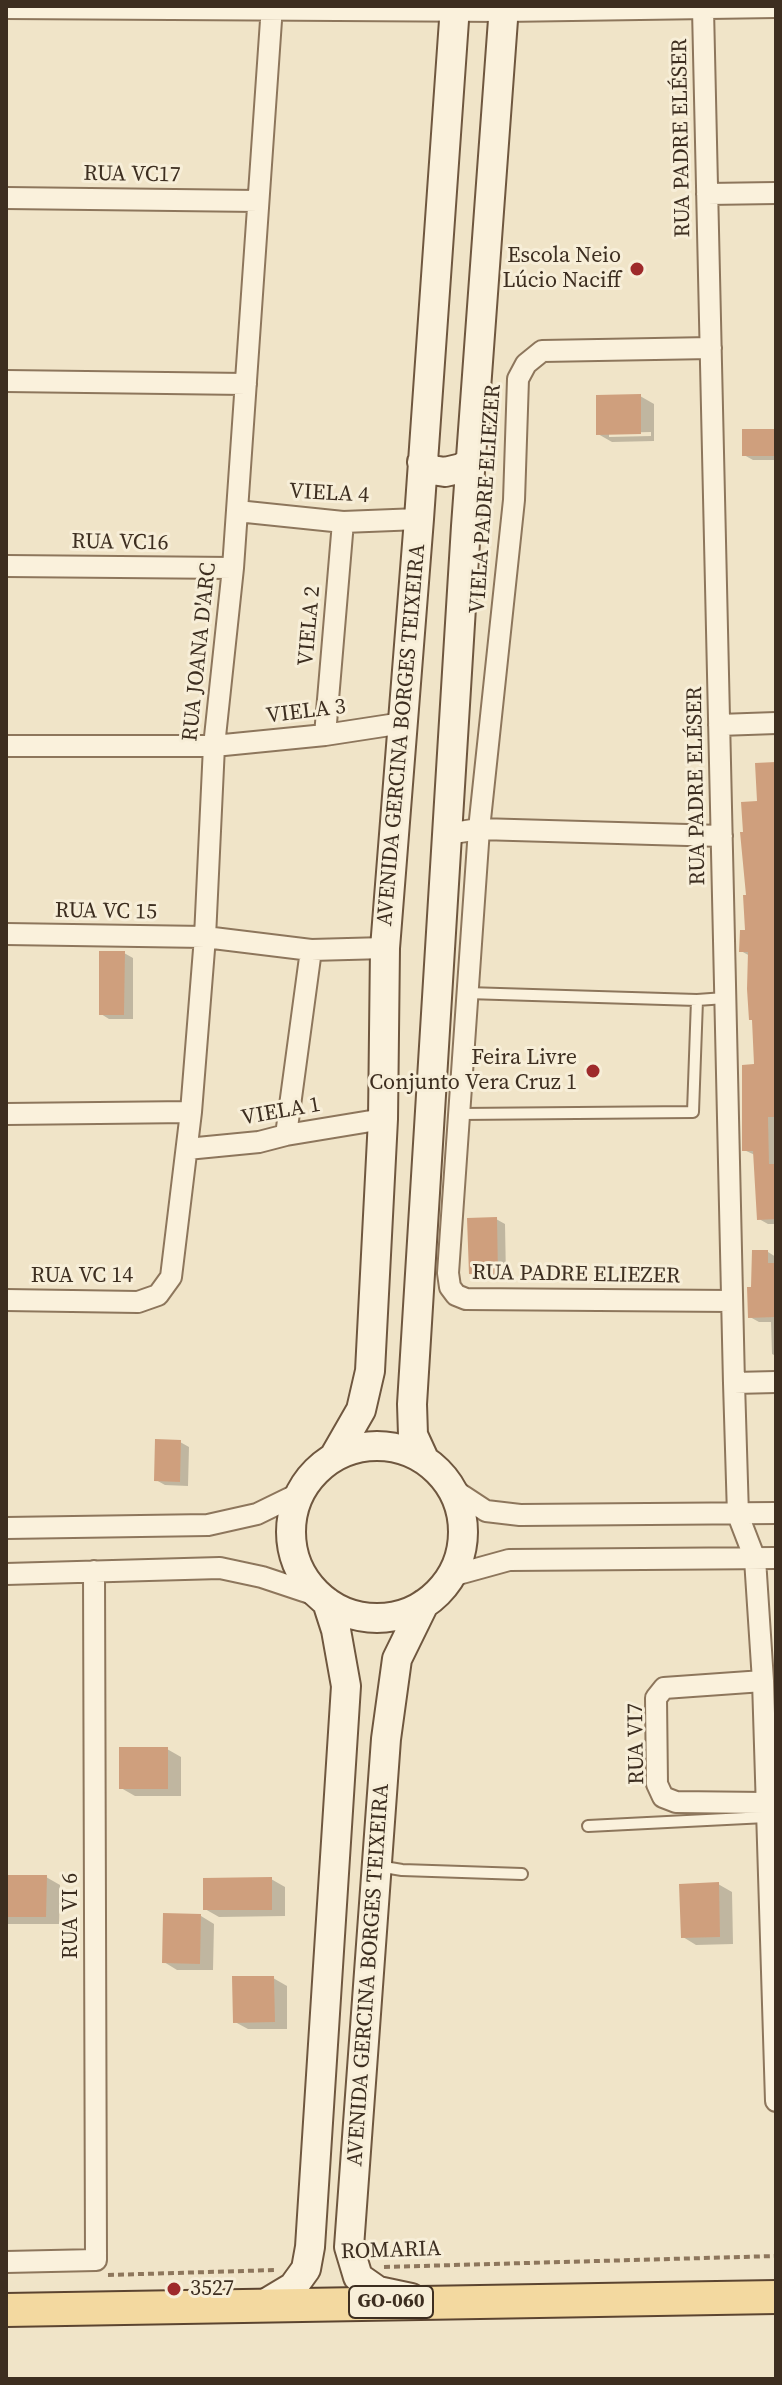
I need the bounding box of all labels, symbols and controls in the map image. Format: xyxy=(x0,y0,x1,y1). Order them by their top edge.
street label: RUA PADRE ELÉSER xyxy=(667,38,697,238)
street label: RUA VC17 xyxy=(83,161,181,189)
place label: Escola Neio Lúcio Naciff xyxy=(502,243,621,294)
marker: Escola Neio Lúcio Naciff xyxy=(628,260,646,278)
street label: VIELA PADRE ELIEZER xyxy=(465,383,507,615)
street label: VIELA 4 xyxy=(288,479,370,509)
street label: RUA VC16 xyxy=(71,529,169,557)
street label: AVENIDA GERCINA BORGES TEIXEIRA xyxy=(372,543,432,927)
street label: RUA JOANA D'ARC xyxy=(177,561,223,743)
street label: VIELA 2 xyxy=(293,585,327,667)
street label: RUA PADRE ELÉSER xyxy=(682,686,712,886)
street label: VIELA 3 xyxy=(265,694,347,730)
street label: RUA VC 15 xyxy=(55,898,157,926)
place label: Feira Livre Conjunto Vera Cruz 1 xyxy=(369,1045,577,1096)
marker: Feira Livre Conjunto Vera Cruz 1 xyxy=(584,1062,602,1080)
street label: VIELA 1 xyxy=(239,1092,323,1132)
street label: RUA PADRE ELIEZER xyxy=(472,1260,680,1290)
street label: RUA VC 14 xyxy=(31,1263,133,1289)
street label: RUA VI7 xyxy=(623,1703,651,1785)
street label: AVENIDA GERCINA BORGES TEIXEIRA xyxy=(342,1783,396,2167)
street label: RUA VI 6 xyxy=(58,1873,84,1959)
street label: ROMARIA xyxy=(340,2236,442,2266)
place label: 3527 xyxy=(190,2276,234,2302)
marker: 3527 xyxy=(165,2280,183,2298)
road number: GO-060 xyxy=(349,2286,433,2318)

